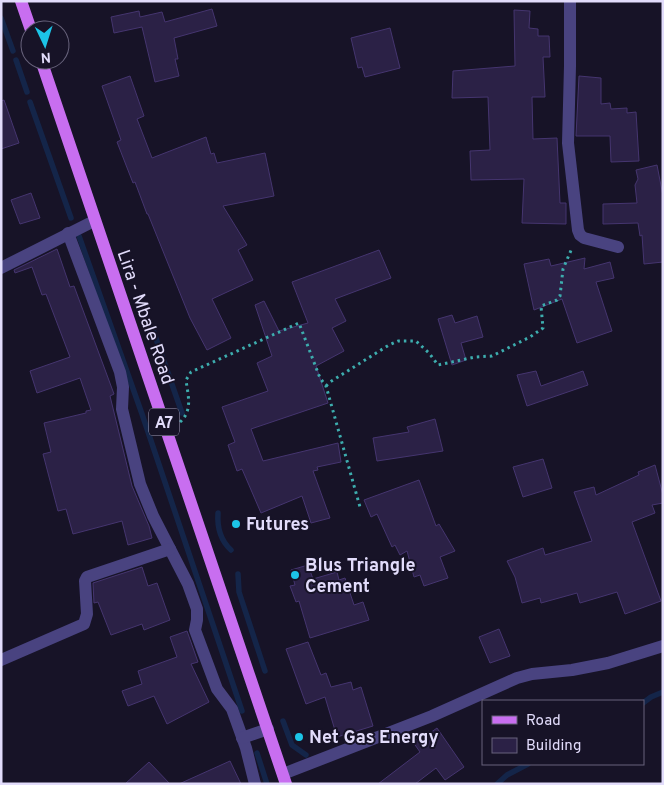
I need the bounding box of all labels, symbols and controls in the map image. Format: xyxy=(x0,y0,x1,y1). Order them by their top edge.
north arrow xyxy=(20,20,70,70)
text: N xyxy=(40,48,51,65)
street label: Lira - Mbale Road xyxy=(111,247,178,388)
road number: A7 xyxy=(149,408,179,436)
place label: Futures xyxy=(246,514,309,537)
marker: Futures xyxy=(230,518,242,530)
place label: Blus Triangle Cement xyxy=(305,555,415,599)
marker: Blus Triangle Cement xyxy=(289,569,301,581)
legend xyxy=(482,700,644,765)
text: Road xyxy=(526,712,561,731)
place label: Net Gas Energy xyxy=(309,727,439,750)
marker: Net Gas Energy xyxy=(293,731,305,743)
text: Building xyxy=(526,737,581,756)

